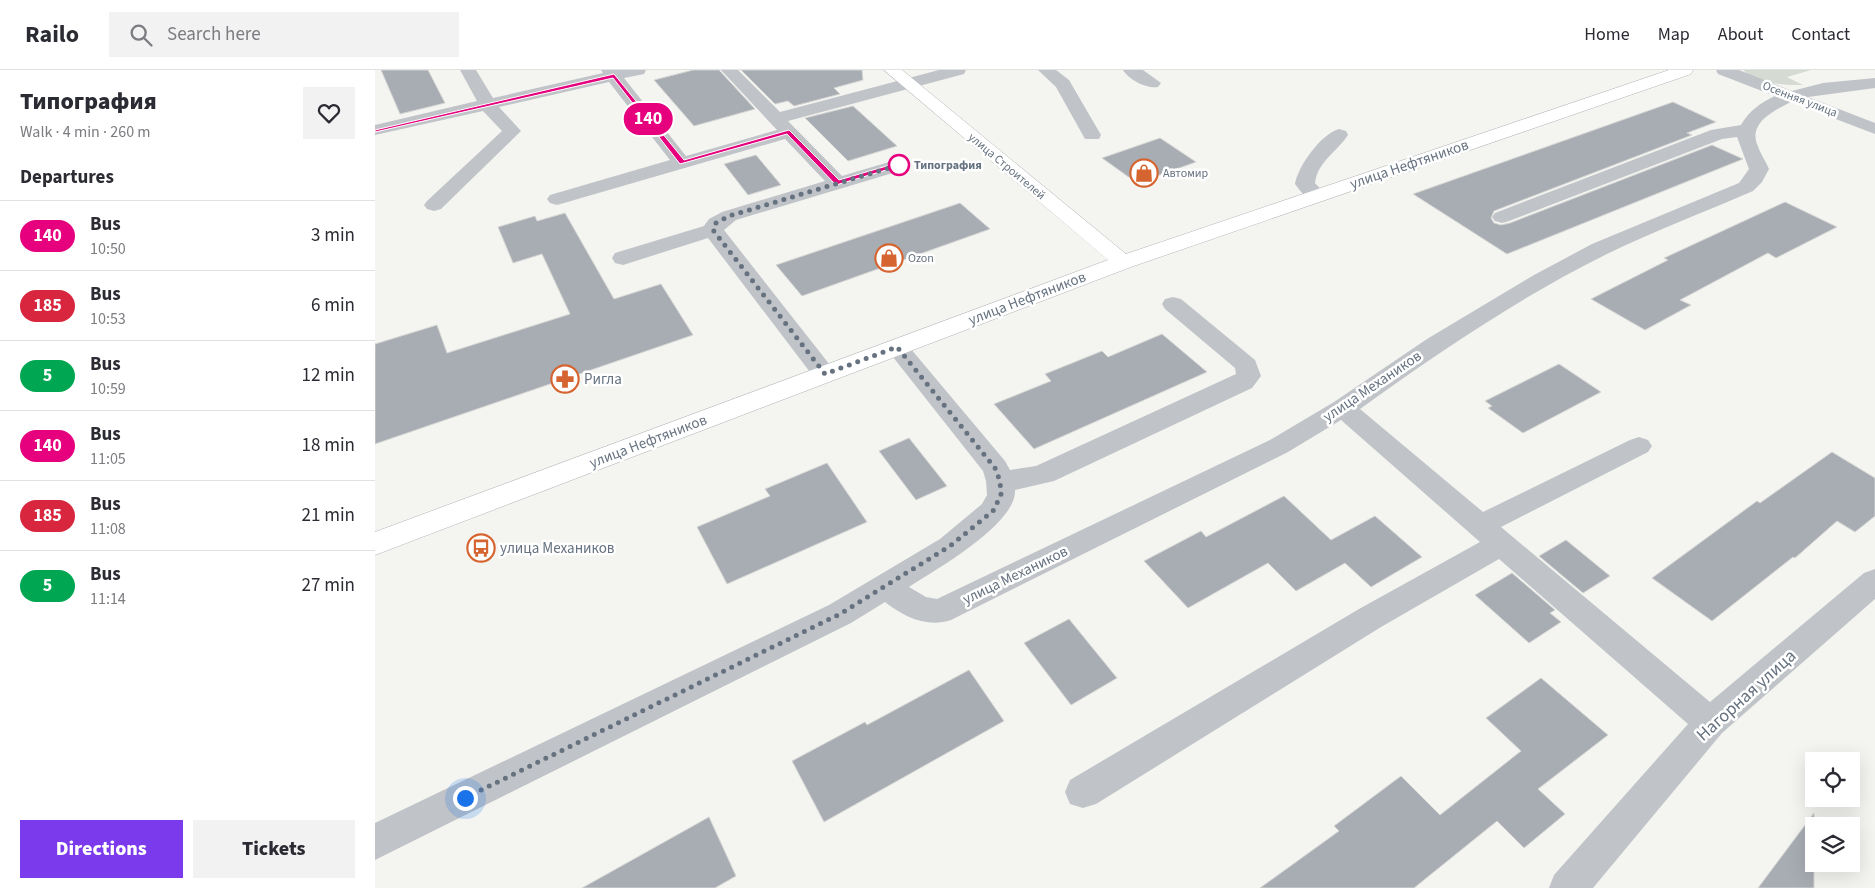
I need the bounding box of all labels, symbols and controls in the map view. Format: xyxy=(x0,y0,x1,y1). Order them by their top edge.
search box xyxy=(109,12,459,57)
text: Railo xyxy=(25,17,79,52)
icon: search xyxy=(127,21,155,49)
text: Search here xyxy=(167,21,261,48)
text: Home xyxy=(1584,22,1630,47)
text: Map xyxy=(1658,22,1690,47)
text: About xyxy=(1718,22,1763,47)
text: Contact xyxy=(1791,22,1850,47)
street label: Осенняя улица xyxy=(1760,77,1840,122)
text: Типография xyxy=(20,84,157,119)
button: heart xyxy=(303,87,355,139)
line badge: 140 xyxy=(619,103,677,135)
text: 140 xyxy=(634,106,662,131)
text: Walk · 4 min · 260 m xyxy=(20,121,151,143)
street label: улица Строителей xyxy=(964,129,1049,204)
street label: улица Нефтяников xyxy=(1347,134,1472,195)
marker: Типография xyxy=(888,154,910,176)
place label: Типография xyxy=(914,157,982,174)
shop icon: Автомир xyxy=(1129,158,1159,188)
text: Departures xyxy=(20,164,114,191)
place label: Автомир xyxy=(1163,165,1209,182)
text: Bus xyxy=(90,211,121,238)
text: 3 min xyxy=(311,222,355,249)
text: 140 xyxy=(33,223,62,248)
text: 10:50 xyxy=(90,238,126,260)
shop icon: Ozon xyxy=(874,243,904,273)
place label: Ozon xyxy=(908,250,934,267)
street label: улица Нефтяников xyxy=(965,266,1089,331)
text: Bus xyxy=(90,281,121,308)
text: 6 min xyxy=(311,292,355,319)
text: 185 xyxy=(33,293,62,318)
text: 10:53 xyxy=(90,308,126,330)
street label: улица Механиков xyxy=(1319,345,1426,427)
text: Bus xyxy=(90,351,121,378)
text: 12 min xyxy=(301,362,355,389)
text: 5 xyxy=(43,363,52,388)
pharmacy icon: Ригла xyxy=(550,364,580,394)
place label: Ригла xyxy=(584,369,622,390)
text: 10:59 xyxy=(90,378,126,400)
street label: улица Нефтяников xyxy=(586,409,710,474)
text: Bus xyxy=(90,421,121,448)
text: 18 min xyxy=(301,432,355,459)
text: 140 xyxy=(33,433,62,458)
text: 11:05 xyxy=(90,448,126,470)
text: Bus xyxy=(90,491,121,518)
text: 21 min xyxy=(301,502,355,529)
text: 185 xyxy=(33,503,62,528)
text: 11:08 xyxy=(90,518,126,540)
bus stop icon: улица Механиков xyxy=(466,533,496,563)
place label: улица Механиков xyxy=(500,538,615,559)
street label: улица Механиков xyxy=(959,541,1072,610)
text: Bus xyxy=(90,561,121,588)
text: 27 min xyxy=(301,572,355,599)
text: 5 xyxy=(43,573,52,598)
text: 11:14 xyxy=(90,588,126,610)
street label: Нагорная улица xyxy=(1691,644,1802,747)
map controls xyxy=(1805,752,1860,872)
button: locate xyxy=(1805,752,1860,807)
your location xyxy=(453,786,478,811)
button: layers xyxy=(1805,817,1860,872)
button: Directions xyxy=(20,820,183,878)
button: Tickets xyxy=(193,820,355,878)

